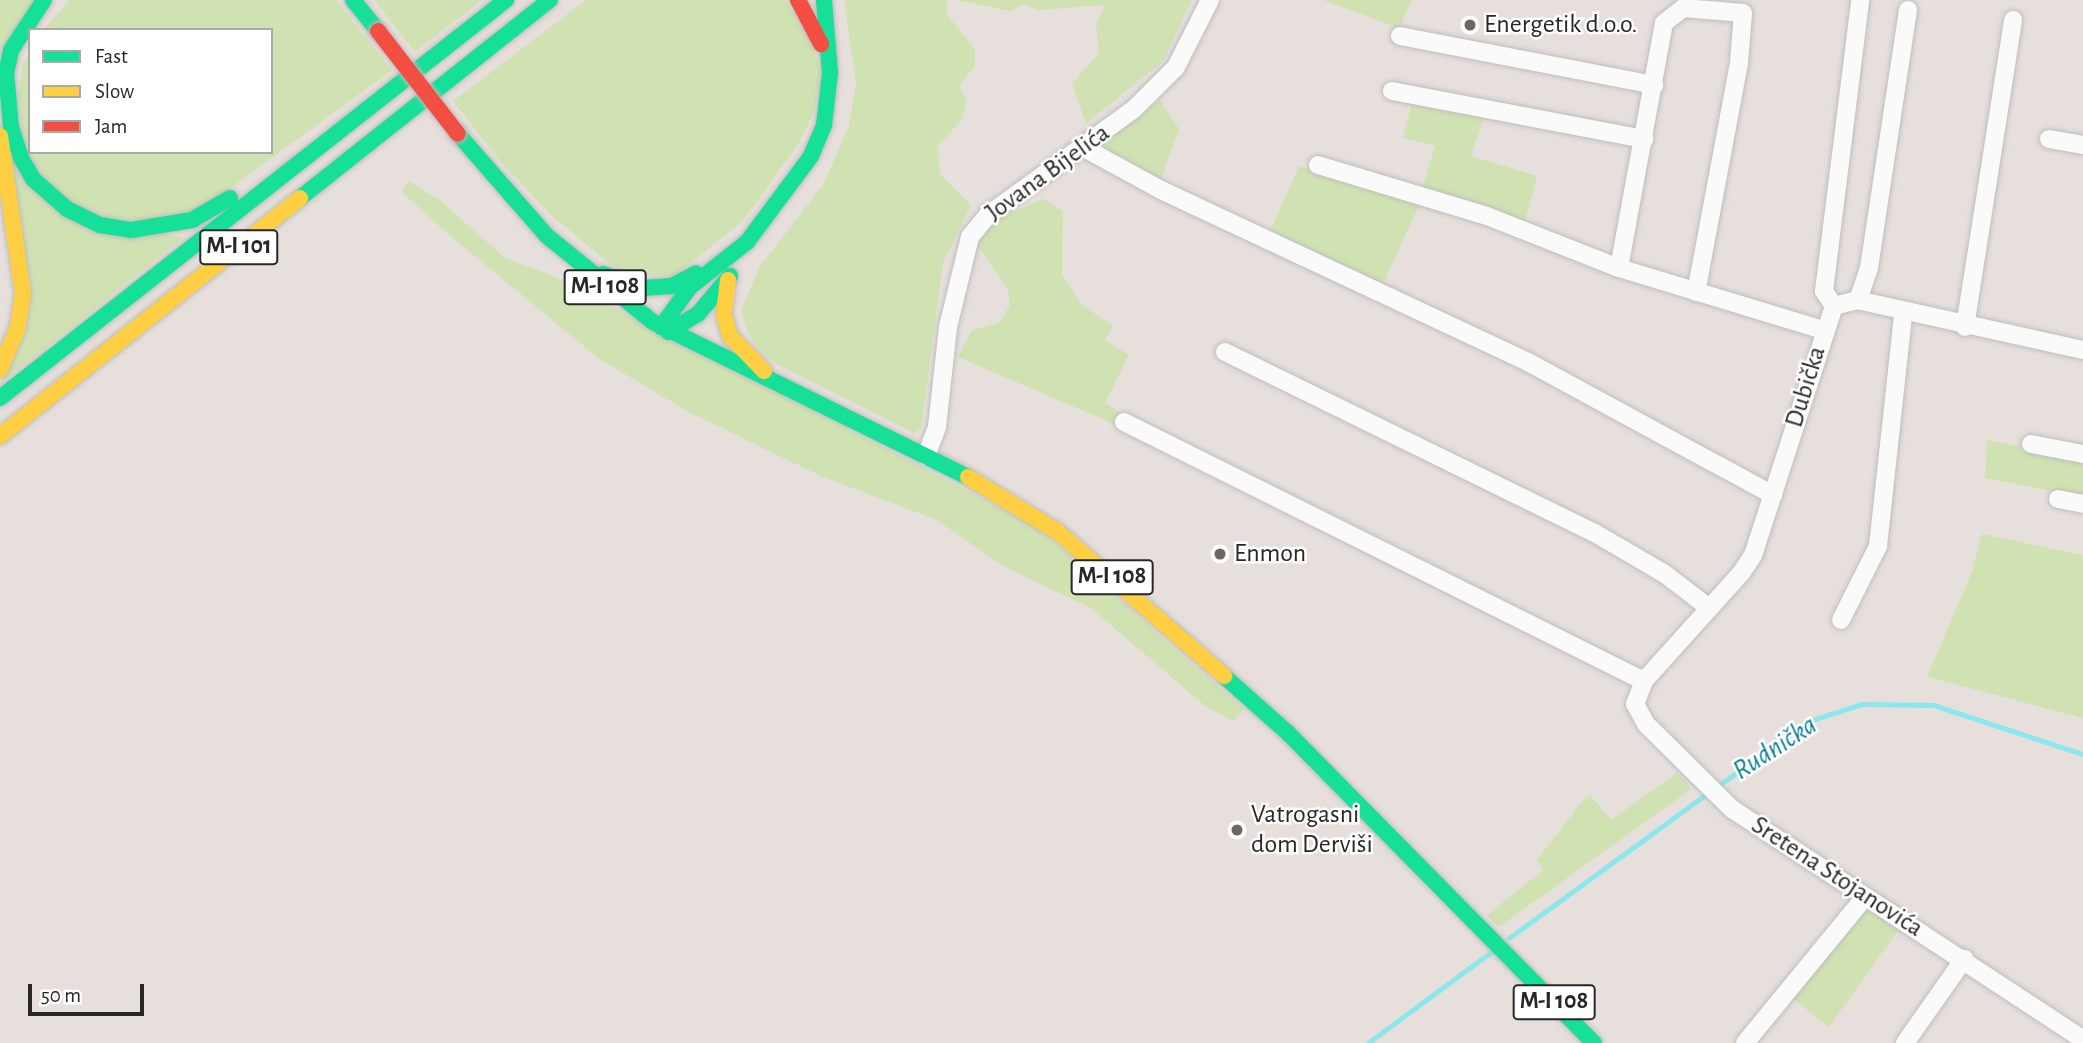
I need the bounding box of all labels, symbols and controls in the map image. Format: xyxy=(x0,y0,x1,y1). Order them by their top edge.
place label: Energetik d.o.o. xyxy=(1484,9,1637,41)
marker: Energetik d.o.o. xyxy=(1462,17,1478,33)
legend xyxy=(28,28,273,154)
text: Fast xyxy=(95,46,128,67)
text: Slow xyxy=(95,81,134,102)
text: Jam xyxy=(95,116,127,137)
street label: Jovana Bijelića xyxy=(980,118,1116,228)
road number: M-I 101 xyxy=(199,226,279,268)
road number: M-I 108 xyxy=(563,266,647,308)
street label: Dubička xyxy=(1779,343,1833,431)
place label: Enmon xyxy=(1234,538,1306,570)
marker: Enmon xyxy=(1212,546,1228,562)
road number: M-I 108 xyxy=(1070,556,1154,598)
water label: Rudnička xyxy=(1727,708,1823,788)
place label: Vatrogasni dom Derviši xyxy=(1251,799,1373,860)
street label: Sretena Stojanovića xyxy=(1745,810,1929,944)
marker: Vatrogasni dom Derviši xyxy=(1229,822,1245,838)
scale bar xyxy=(32,970,147,1014)
road number: M-I 108 xyxy=(1512,982,1596,1022)
text: 50 m xyxy=(41,985,81,1006)

